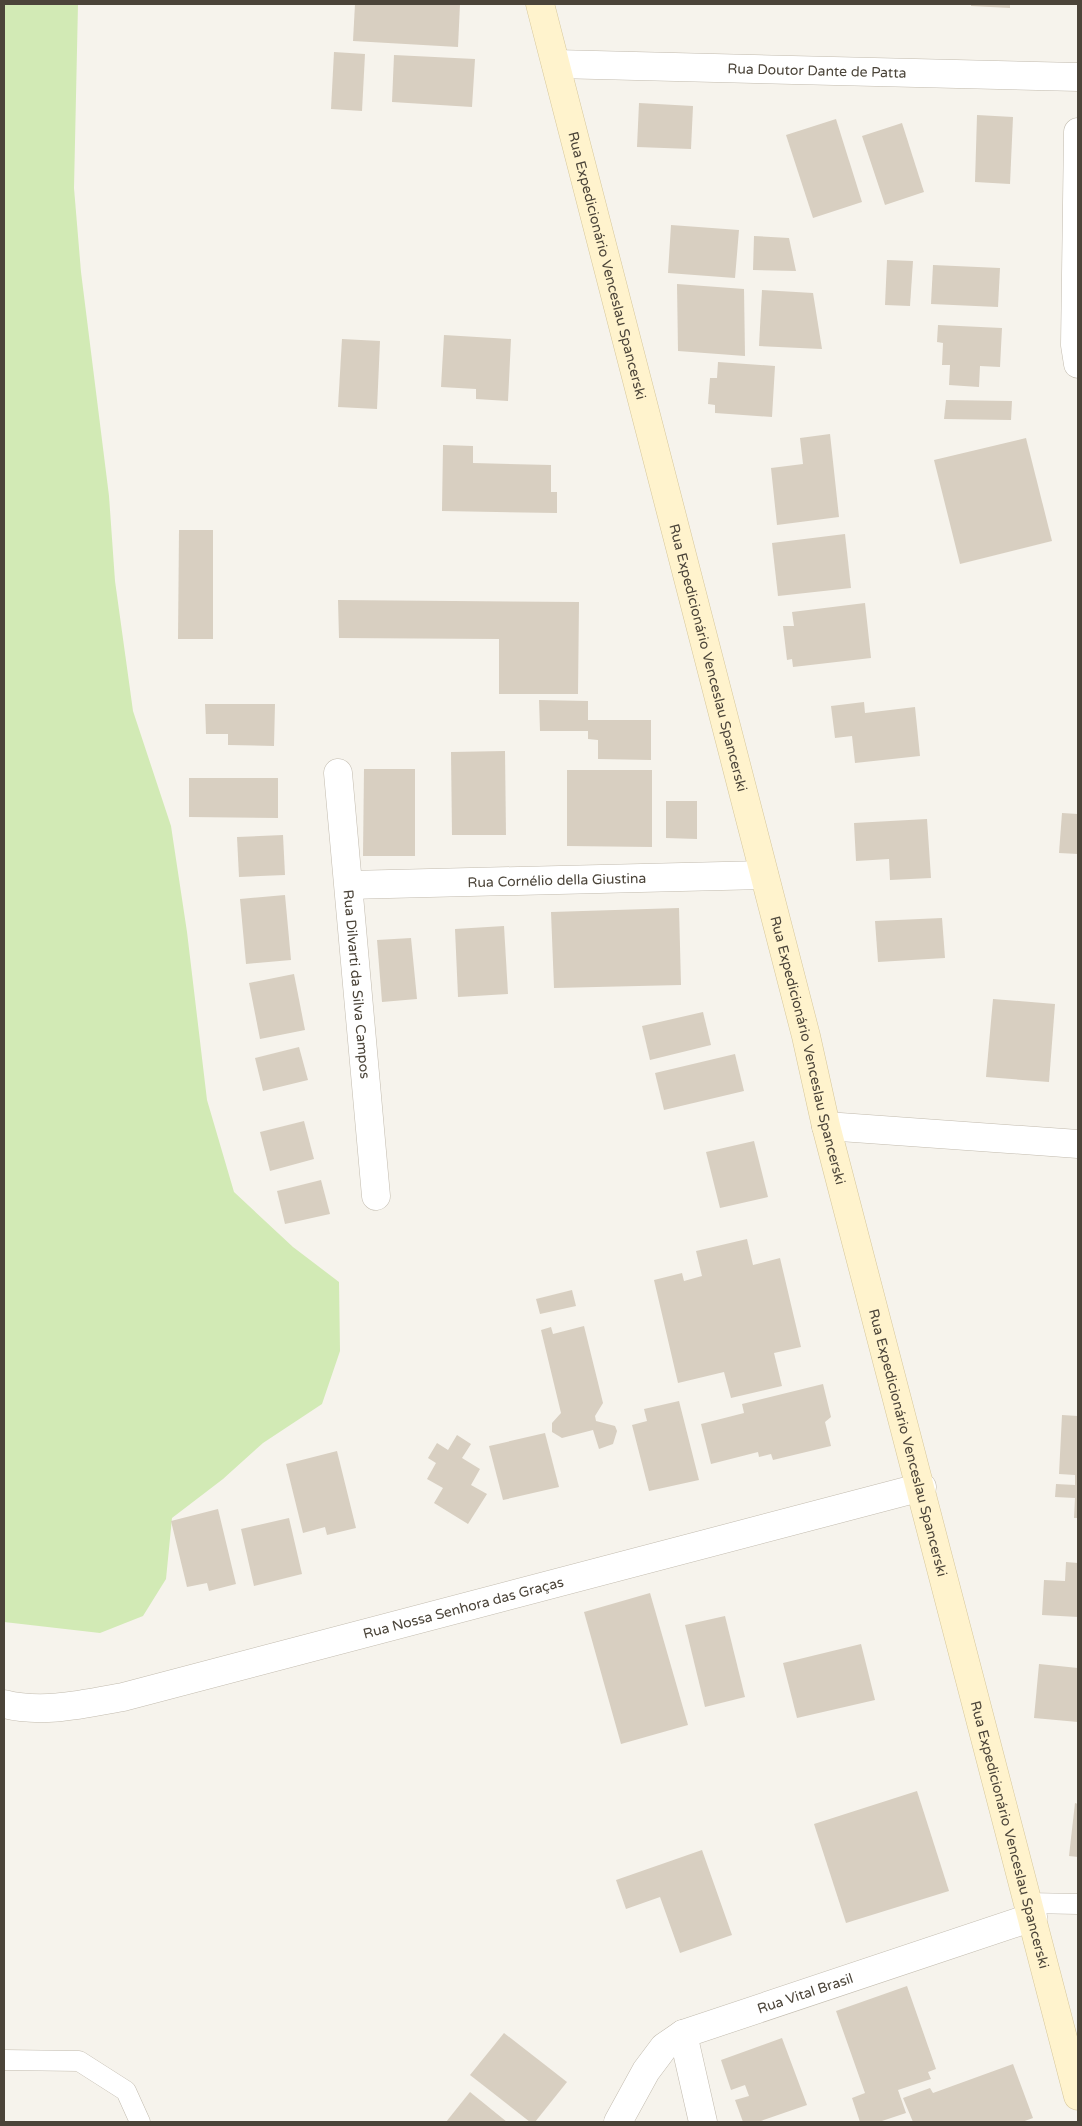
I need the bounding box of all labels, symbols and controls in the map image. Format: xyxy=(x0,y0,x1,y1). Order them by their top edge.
street label: Rua Doutor Dante de Patta xyxy=(727,60,907,81)
street label: Rua Expedicionário Venceslau Spancerski xyxy=(565,130,650,401)
street label: Rua Expedicionário Venceslau Spancerski xyxy=(666,522,751,793)
street label: Rua Cornélio della Giustina xyxy=(467,869,647,891)
street label: Rua Dilvarti da Silva Campos xyxy=(340,889,374,1080)
street label: Rua Expedicionário Venceslau Spancerski xyxy=(767,914,849,1186)
street label: Rua Expedicionário Venceslau Spancerski xyxy=(865,1307,951,1578)
street label: Rua Nossa Senhora das Graças xyxy=(361,1573,566,1642)
street label: Rua Expedicionário Venceslau Spancerski xyxy=(967,1699,1053,1970)
street label: Rua Vital Brasil xyxy=(755,1969,855,2017)

